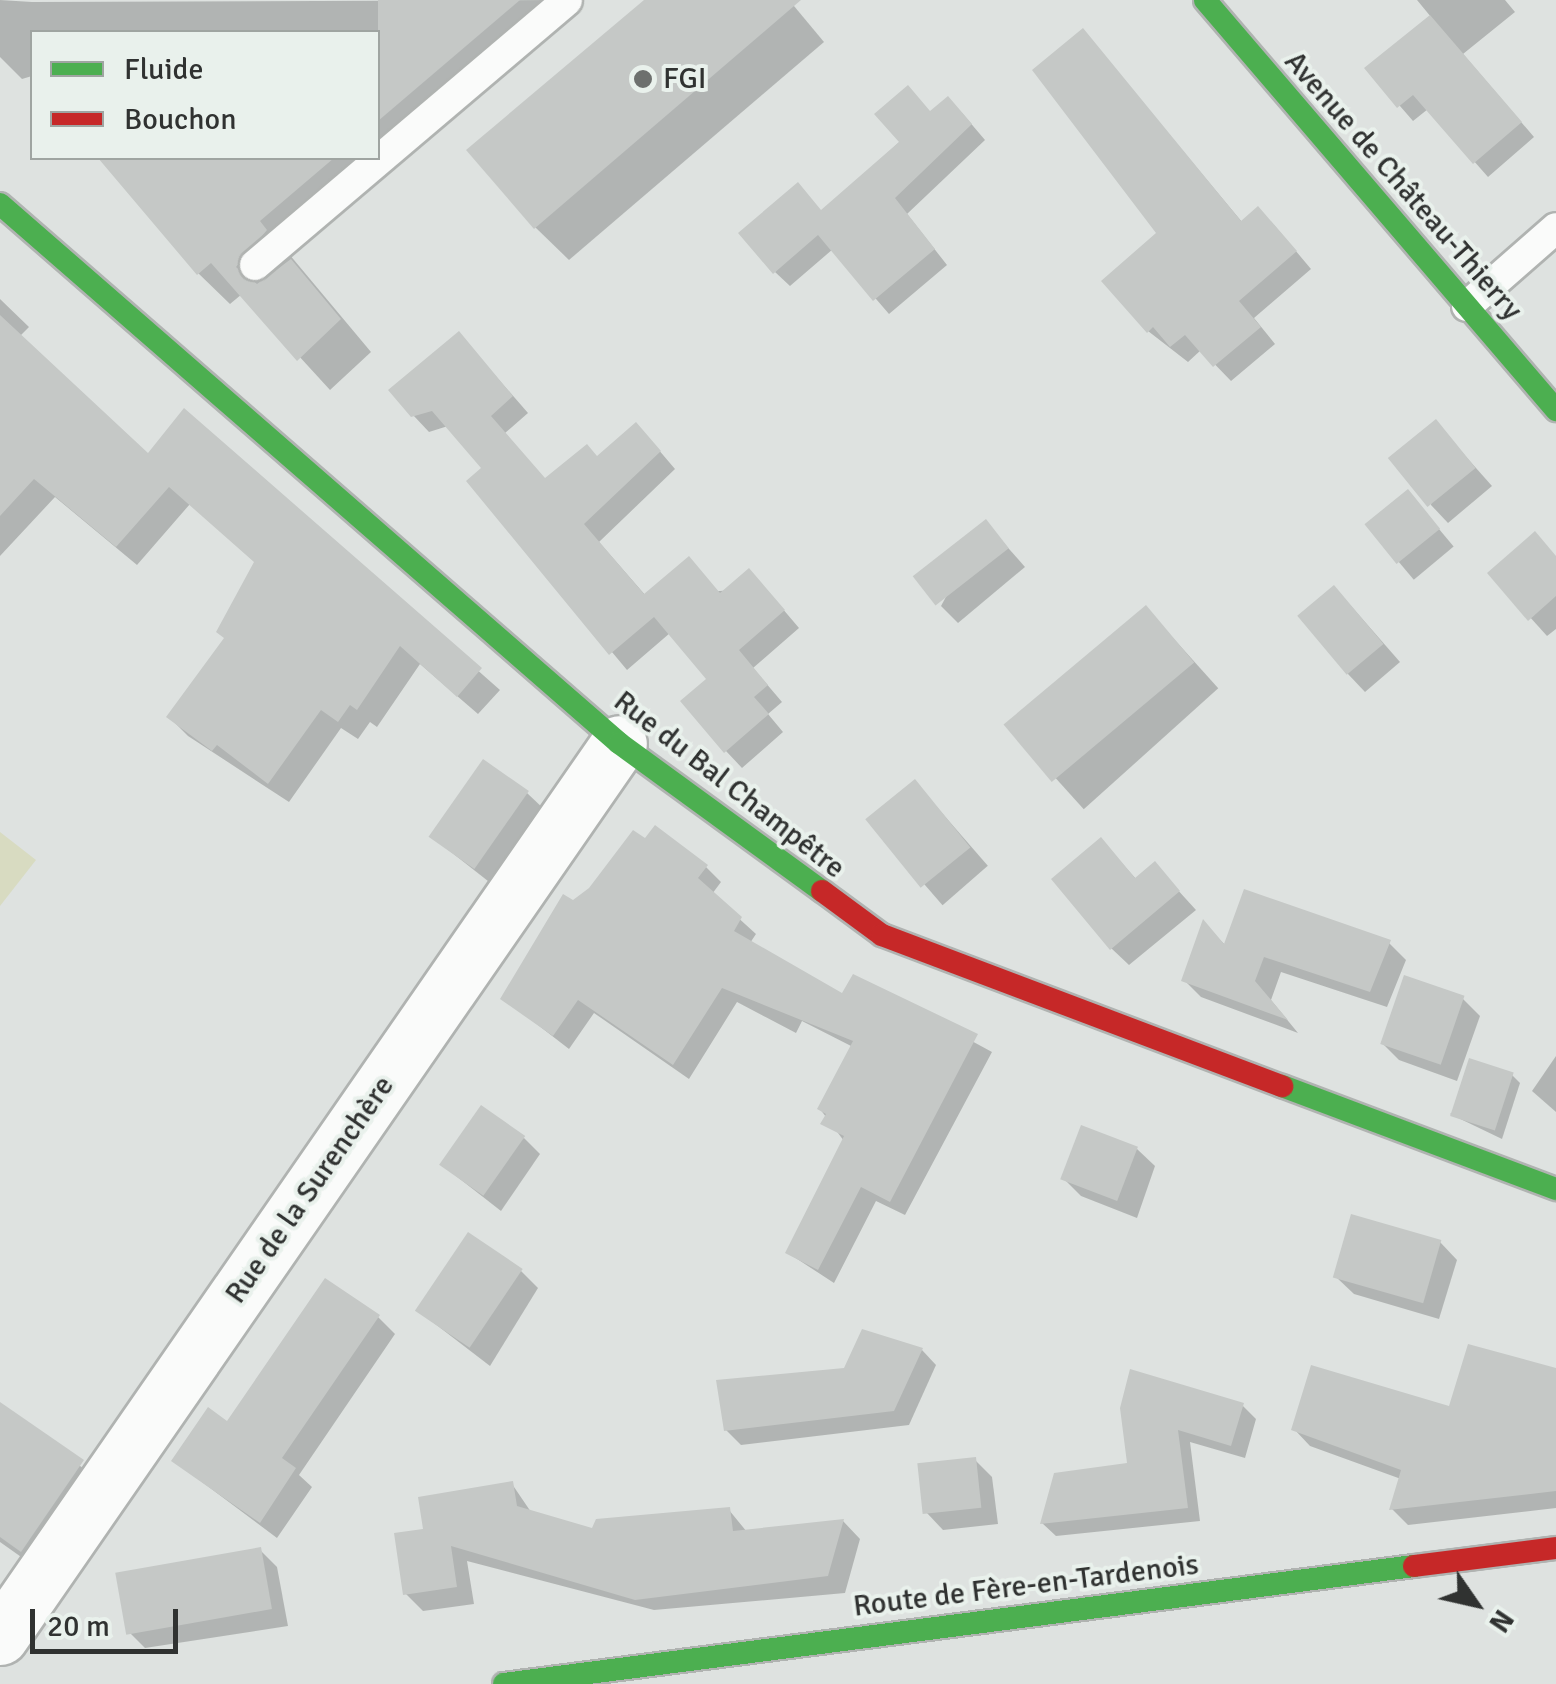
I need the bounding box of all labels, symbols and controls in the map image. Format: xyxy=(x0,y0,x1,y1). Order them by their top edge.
legend xyxy=(30,30,380,160)
street label: Avenue de Château-Thierry xyxy=(1277,44,1529,328)
text: Fluide xyxy=(124,51,203,88)
place label: FGI xyxy=(663,61,707,97)
marker: FGI xyxy=(632,68,654,90)
text: Bouchon xyxy=(124,101,237,138)
street label: Rue du Bal Champêtre xyxy=(606,684,852,886)
street label: Rue de la Surenchère xyxy=(218,1069,402,1311)
street label: Route de Fère-en-Tardenois xyxy=(851,1547,1201,1625)
north arrow xyxy=(1426,1554,1526,1654)
scale bar xyxy=(35,1589,182,1651)
text: N xyxy=(1481,1603,1520,1638)
text: 20 m xyxy=(47,1608,110,1645)

